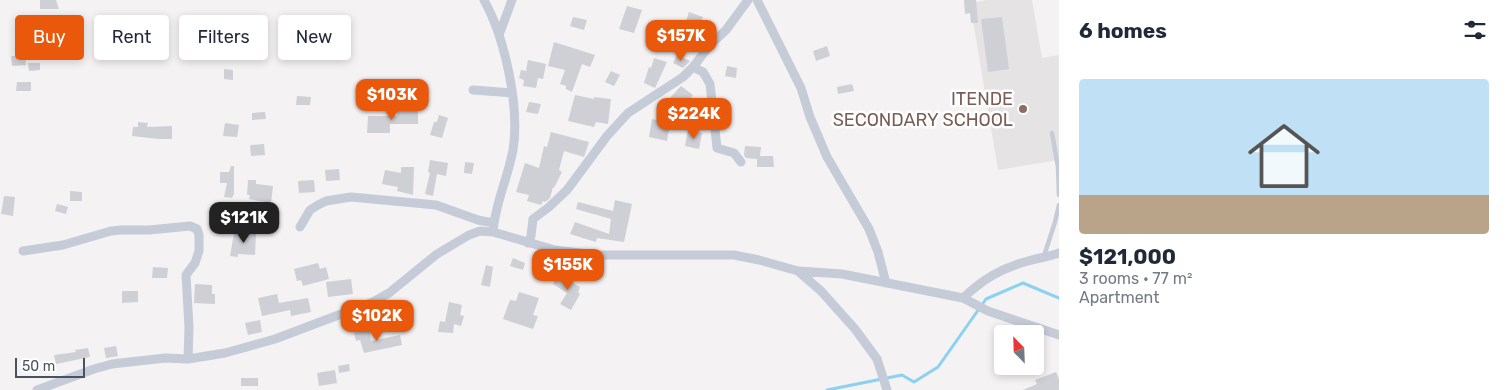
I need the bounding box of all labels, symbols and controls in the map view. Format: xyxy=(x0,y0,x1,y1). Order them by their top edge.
chip: Buy xyxy=(15,15,84,60)
chip: Rent xyxy=(94,15,169,60)
chip: Filters xyxy=(179,15,268,60)
chip: New xyxy=(278,15,351,60)
icon: filters xyxy=(1461,16,1489,44)
text: 6 homes xyxy=(1079,18,1167,43)
pin: $157K xyxy=(646,20,716,62)
text: $157K xyxy=(657,26,705,45)
pin: $103K xyxy=(357,78,427,121)
text: $103K xyxy=(367,85,417,104)
place label: ITENDE SECONDARY SCHOOL xyxy=(833,88,1013,131)
pin: $224K xyxy=(659,98,729,140)
marker: ITENDE SECONDARY SCHOOL xyxy=(1017,103,1029,115)
text: $224K xyxy=(668,104,720,123)
icon: home xyxy=(1239,111,1329,201)
pin: $121K xyxy=(209,202,279,244)
text: $121K xyxy=(220,208,268,227)
text: $121,000 xyxy=(1079,244,1176,269)
pin: $155K xyxy=(533,248,603,291)
text: $155K xyxy=(543,255,593,274)
text: 3 rooms · 77 m² xyxy=(1079,269,1192,288)
text: Apartment xyxy=(1079,288,1159,307)
pin: $102K xyxy=(342,300,412,342)
text: $102K xyxy=(352,306,402,325)
north arrow xyxy=(994,325,1044,375)
map controls xyxy=(994,325,1044,375)
scale bar xyxy=(15,355,85,378)
text: 50 m xyxy=(22,358,55,375)

